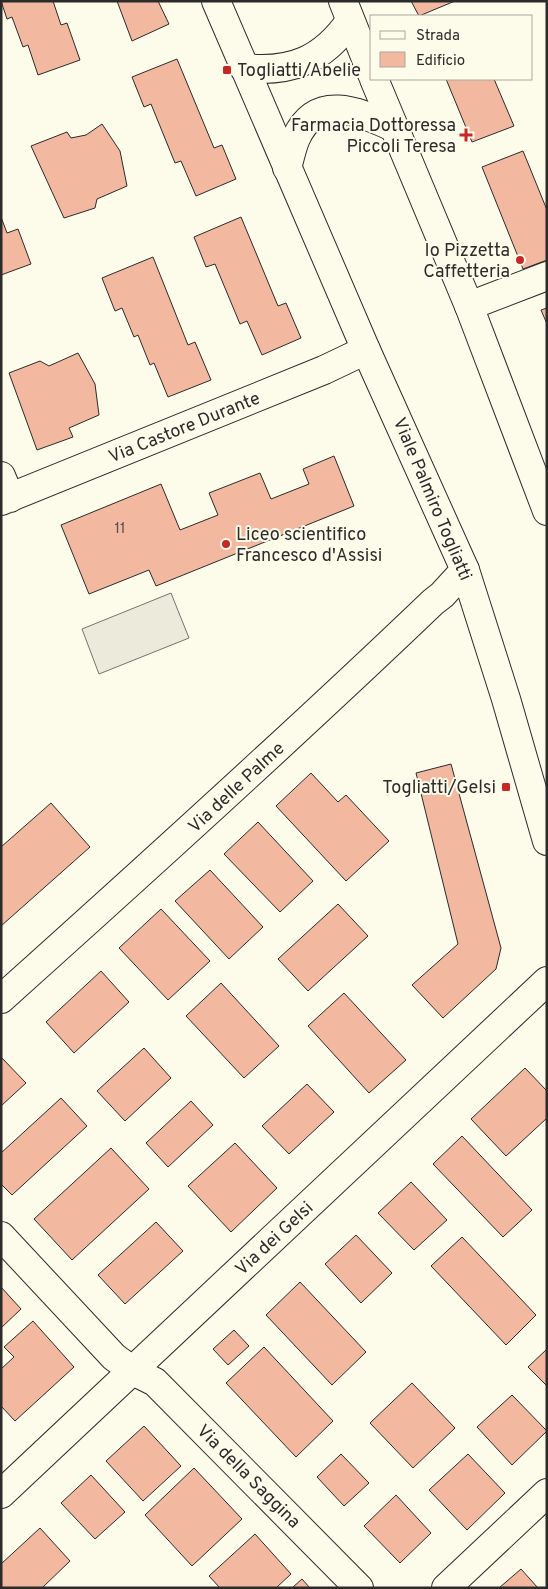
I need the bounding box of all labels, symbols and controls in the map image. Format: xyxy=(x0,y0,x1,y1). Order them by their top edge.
legend xyxy=(370,15,533,80)
text: Strada xyxy=(416,27,460,46)
text: Edificio xyxy=(416,52,465,71)
place label: Togliatti/Abelie xyxy=(237,60,361,83)
marker: Togliatti/Abelie xyxy=(221,64,233,76)
place label: Farmacia Dottoressa Piccoli Teresa xyxy=(291,115,456,159)
marker: Farmacia Dottoressa Piccoli Teresa xyxy=(460,129,472,141)
place label: Io Pizzetta Caffetteria xyxy=(423,240,510,284)
marker: Io Pizzetta Caffetteria xyxy=(514,254,526,266)
street label: Via Castore Durante xyxy=(105,387,264,469)
street label: Viale Palmiro Togliatti xyxy=(387,415,476,585)
house number: 11 xyxy=(114,520,126,539)
place label: Liceo scientifico Francesco d'Assisi xyxy=(236,524,382,568)
marker: Liceo scientifico Francesco d'Assisi xyxy=(220,538,232,550)
street label: Via delle Palme xyxy=(184,738,290,839)
place label: Togliatti/Gelsi xyxy=(382,777,496,800)
marker: Togliatti/Gelsi xyxy=(500,781,512,793)
street label: Via dei Gelsi xyxy=(231,1197,319,1281)
street label: Via della Saggina xyxy=(191,1420,305,1534)

